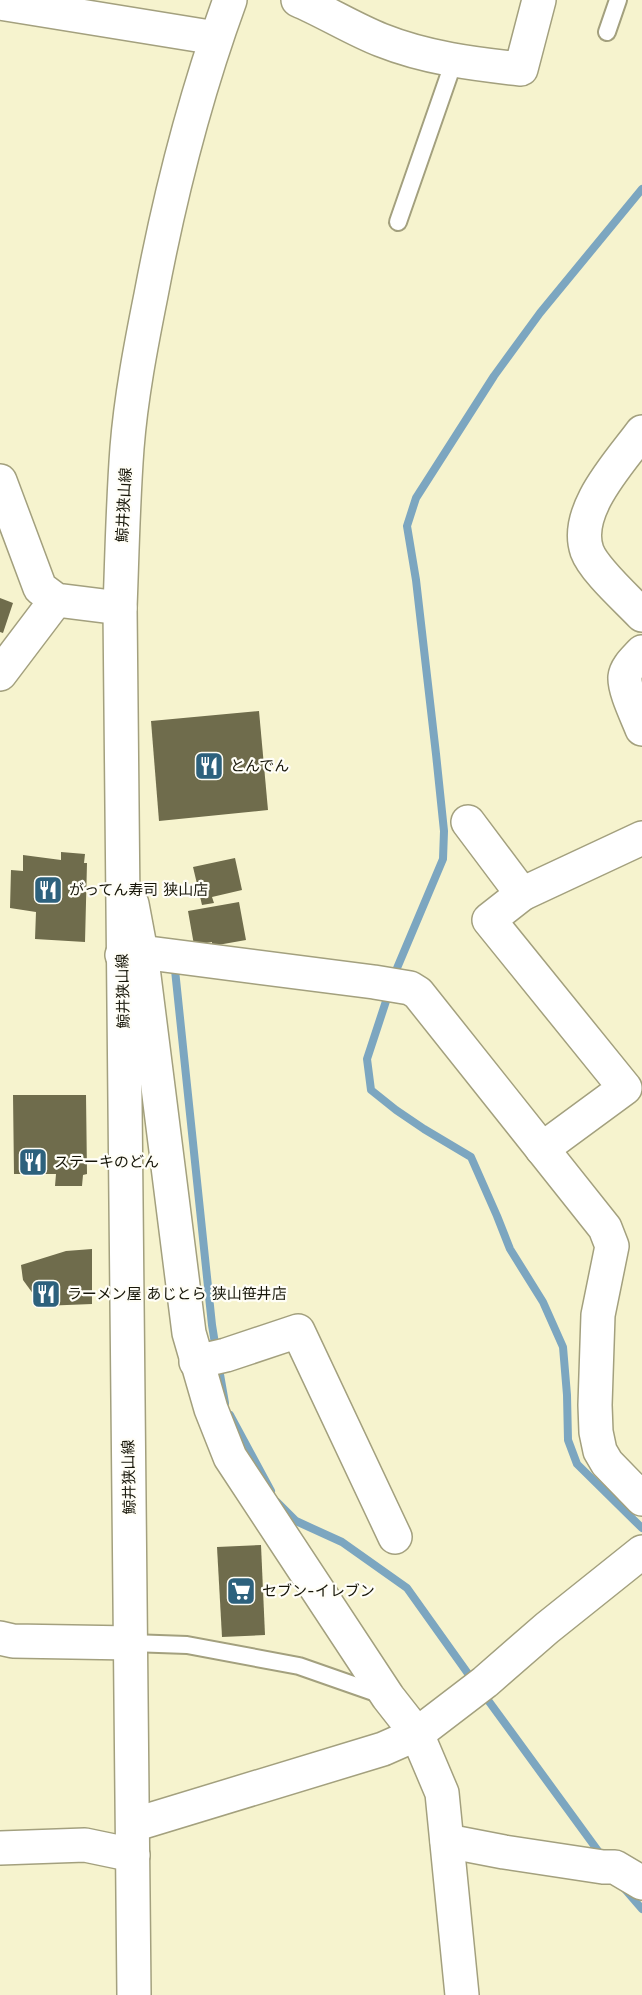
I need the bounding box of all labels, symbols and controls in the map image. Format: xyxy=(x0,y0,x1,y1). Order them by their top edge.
street label: 鯨井狭山線 xyxy=(113,467,135,543)
restaurant icon: とんでん xyxy=(193,750,225,782)
place label: とんでん xyxy=(230,757,289,775)
restaurant icon: がってん寿司 狭山店 xyxy=(32,874,64,906)
place label: がってん寿司 狭山店 xyxy=(69,881,208,899)
street label: 鯨井狭山線 xyxy=(113,953,133,1029)
restaurant icon: ステーキのどん xyxy=(17,1146,49,1178)
place label: ステーキのどん xyxy=(54,1153,159,1171)
restaurant icon: ラーメン屋 あじとら 狭山笹井店 xyxy=(30,1278,62,1310)
place label: ラーメン屋 あじとら 狭山笹井店 xyxy=(67,1285,287,1303)
street label: 鯨井狭山線 xyxy=(119,1439,139,1515)
supermarket icon: セブン-イレブン xyxy=(225,1575,257,1607)
place label: セブン-イレブン xyxy=(262,1582,375,1600)

